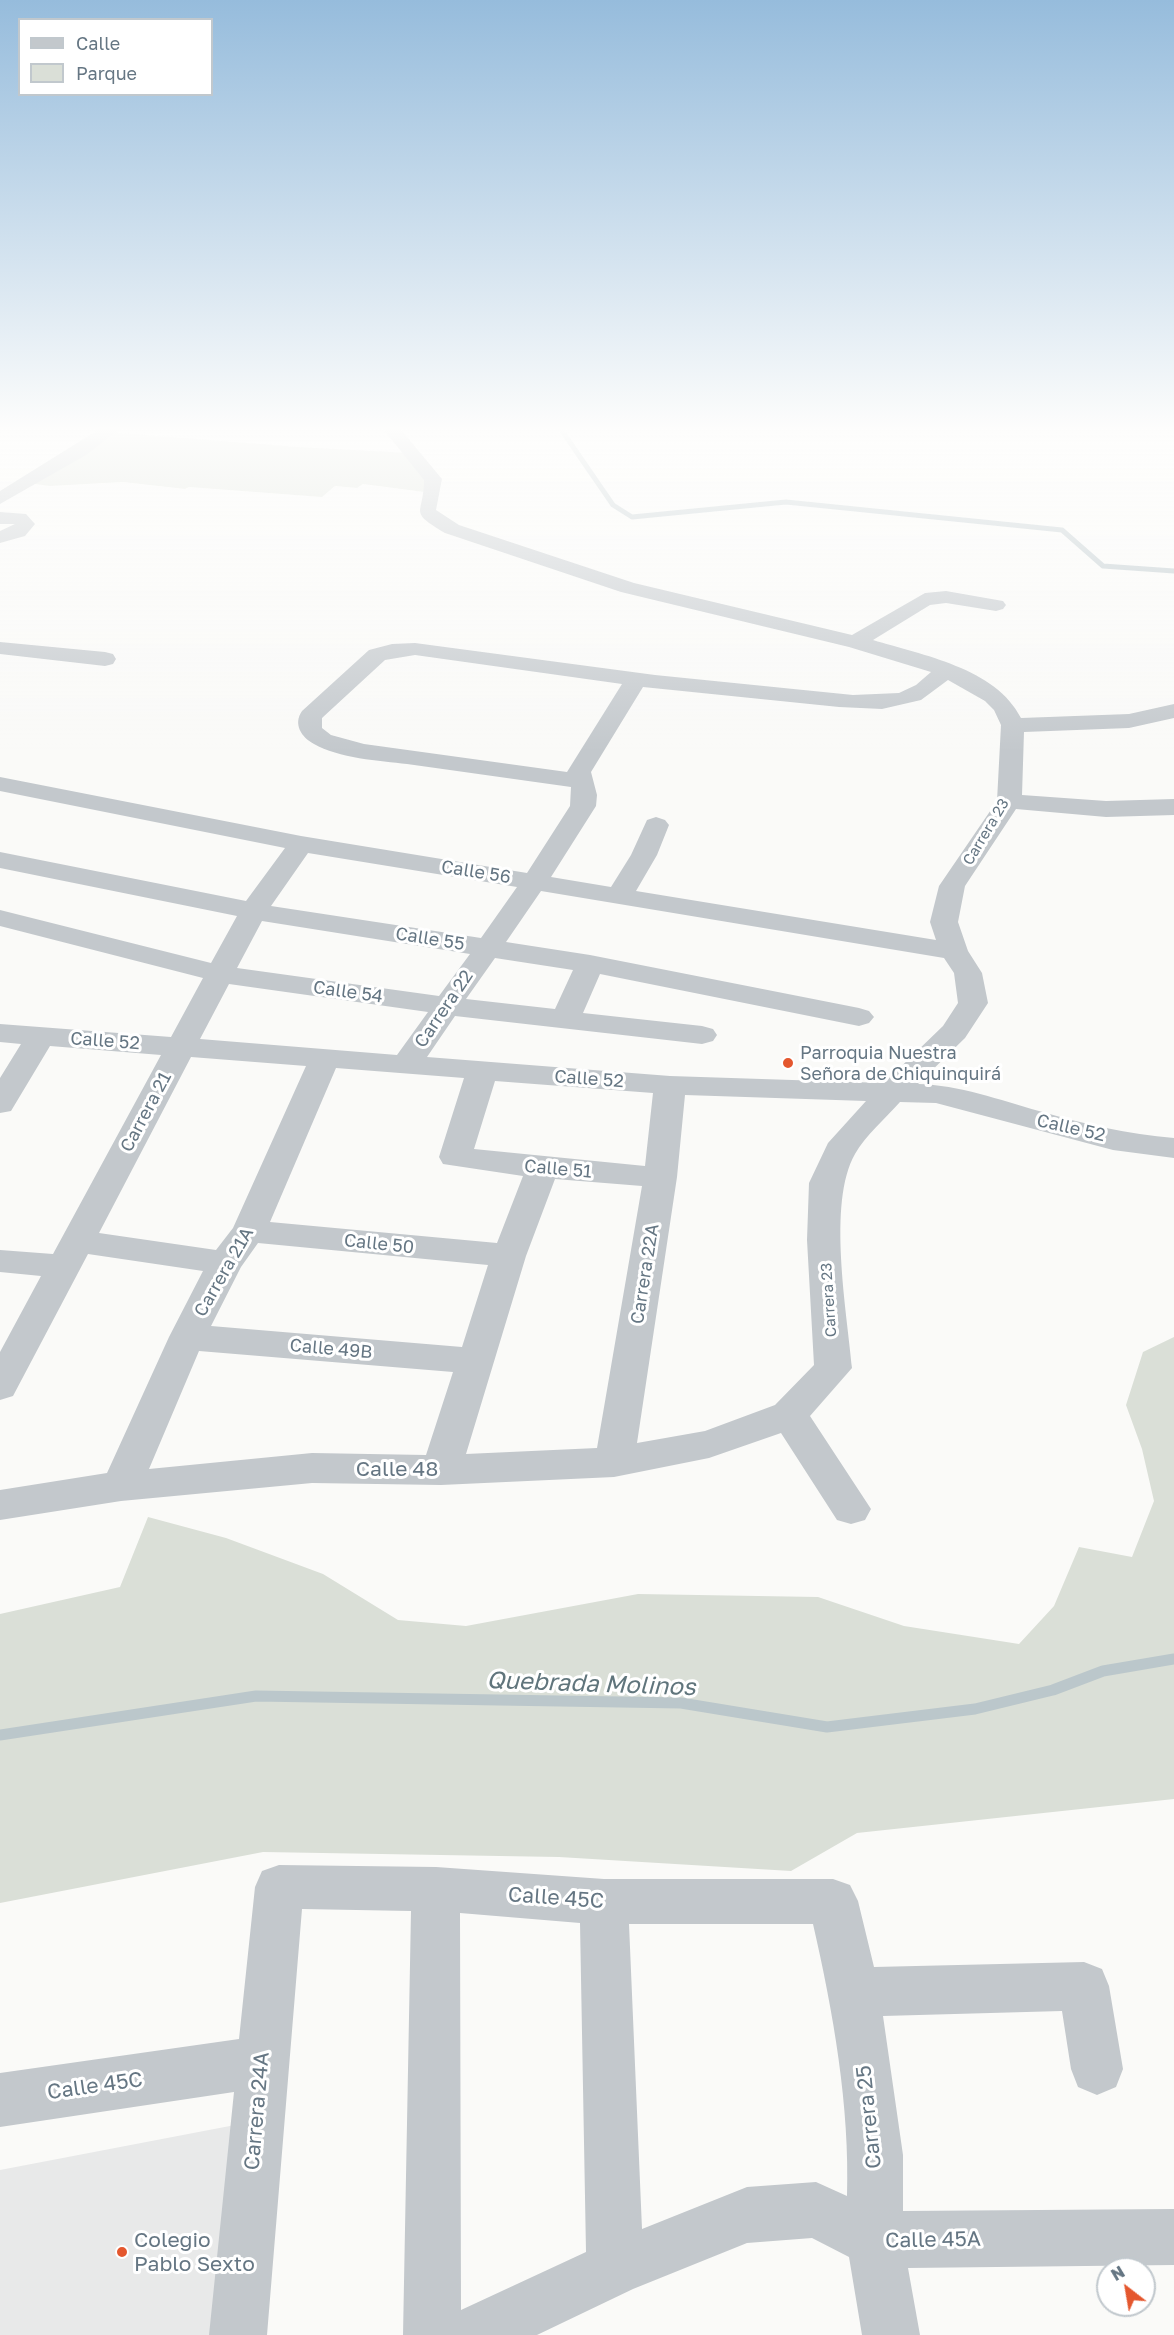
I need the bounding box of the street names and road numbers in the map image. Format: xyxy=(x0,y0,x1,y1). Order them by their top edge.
street label: Carrera 23 xyxy=(959,796,1013,868)
street label: Calle 56 xyxy=(440,856,512,888)
street label: Calle 55 xyxy=(394,923,466,955)
street label: Carrera 22 xyxy=(410,966,478,1052)
street label: Calle 54 xyxy=(312,976,384,1008)
street label: Calle 52 xyxy=(70,1028,140,1054)
street label: Calle 52 xyxy=(554,1066,624,1092)
street label: Carrera 21 xyxy=(116,1068,176,1156)
street label: Calle 52 xyxy=(1035,1110,1107,1146)
street label: Calle 51 xyxy=(523,1155,593,1183)
street label: Carrera 22A xyxy=(626,1222,664,1326)
street label: Carrera 21A xyxy=(190,1224,258,1320)
street label: Calle 50 xyxy=(343,1230,415,1258)
street label: Carrera 23 xyxy=(817,1262,841,1338)
street label: Calle 49B xyxy=(289,1335,373,1363)
street label: Calle 48 xyxy=(356,1456,438,1482)
street label: Calle 45C xyxy=(507,1882,605,1914)
street label: Carrera 24A xyxy=(239,2051,275,2171)
street label: Carrera 25 xyxy=(851,2064,887,2170)
street label: Calle 45C xyxy=(46,2067,144,2105)
street label: Calle 45A xyxy=(885,2227,981,2253)

